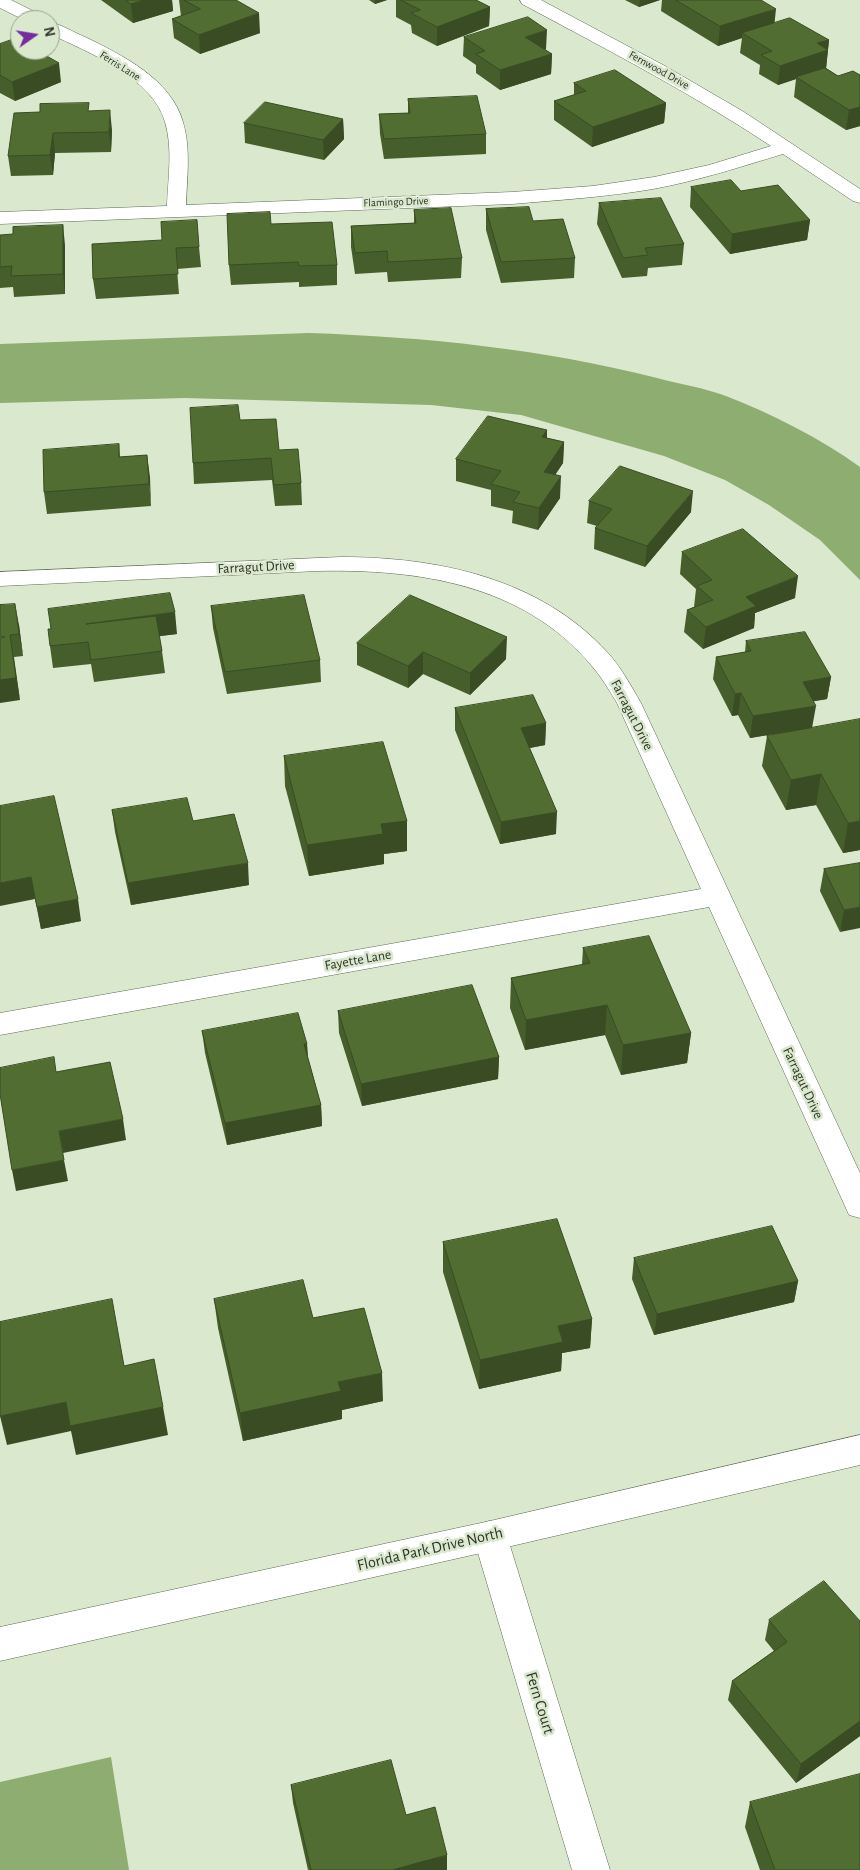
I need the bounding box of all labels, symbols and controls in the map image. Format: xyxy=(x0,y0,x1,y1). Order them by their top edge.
north arrow xyxy=(10,10,60,60)
text: N xyxy=(41,26,57,38)
street label: Ferris Lane xyxy=(97,48,143,84)
street label: Fernwood Drive xyxy=(627,48,691,92)
street label: Flamingo Drive xyxy=(363,194,429,210)
street label: Farragut Drive xyxy=(217,557,295,577)
street label: Farragut Drive xyxy=(607,677,657,753)
street label: Fayette Lane xyxy=(323,946,393,974)
street label: Farragut Drive xyxy=(779,1044,827,1122)
street label: Florida Park Drive North xyxy=(355,1523,505,1575)
street label: Fern Court xyxy=(521,1670,559,1736)

